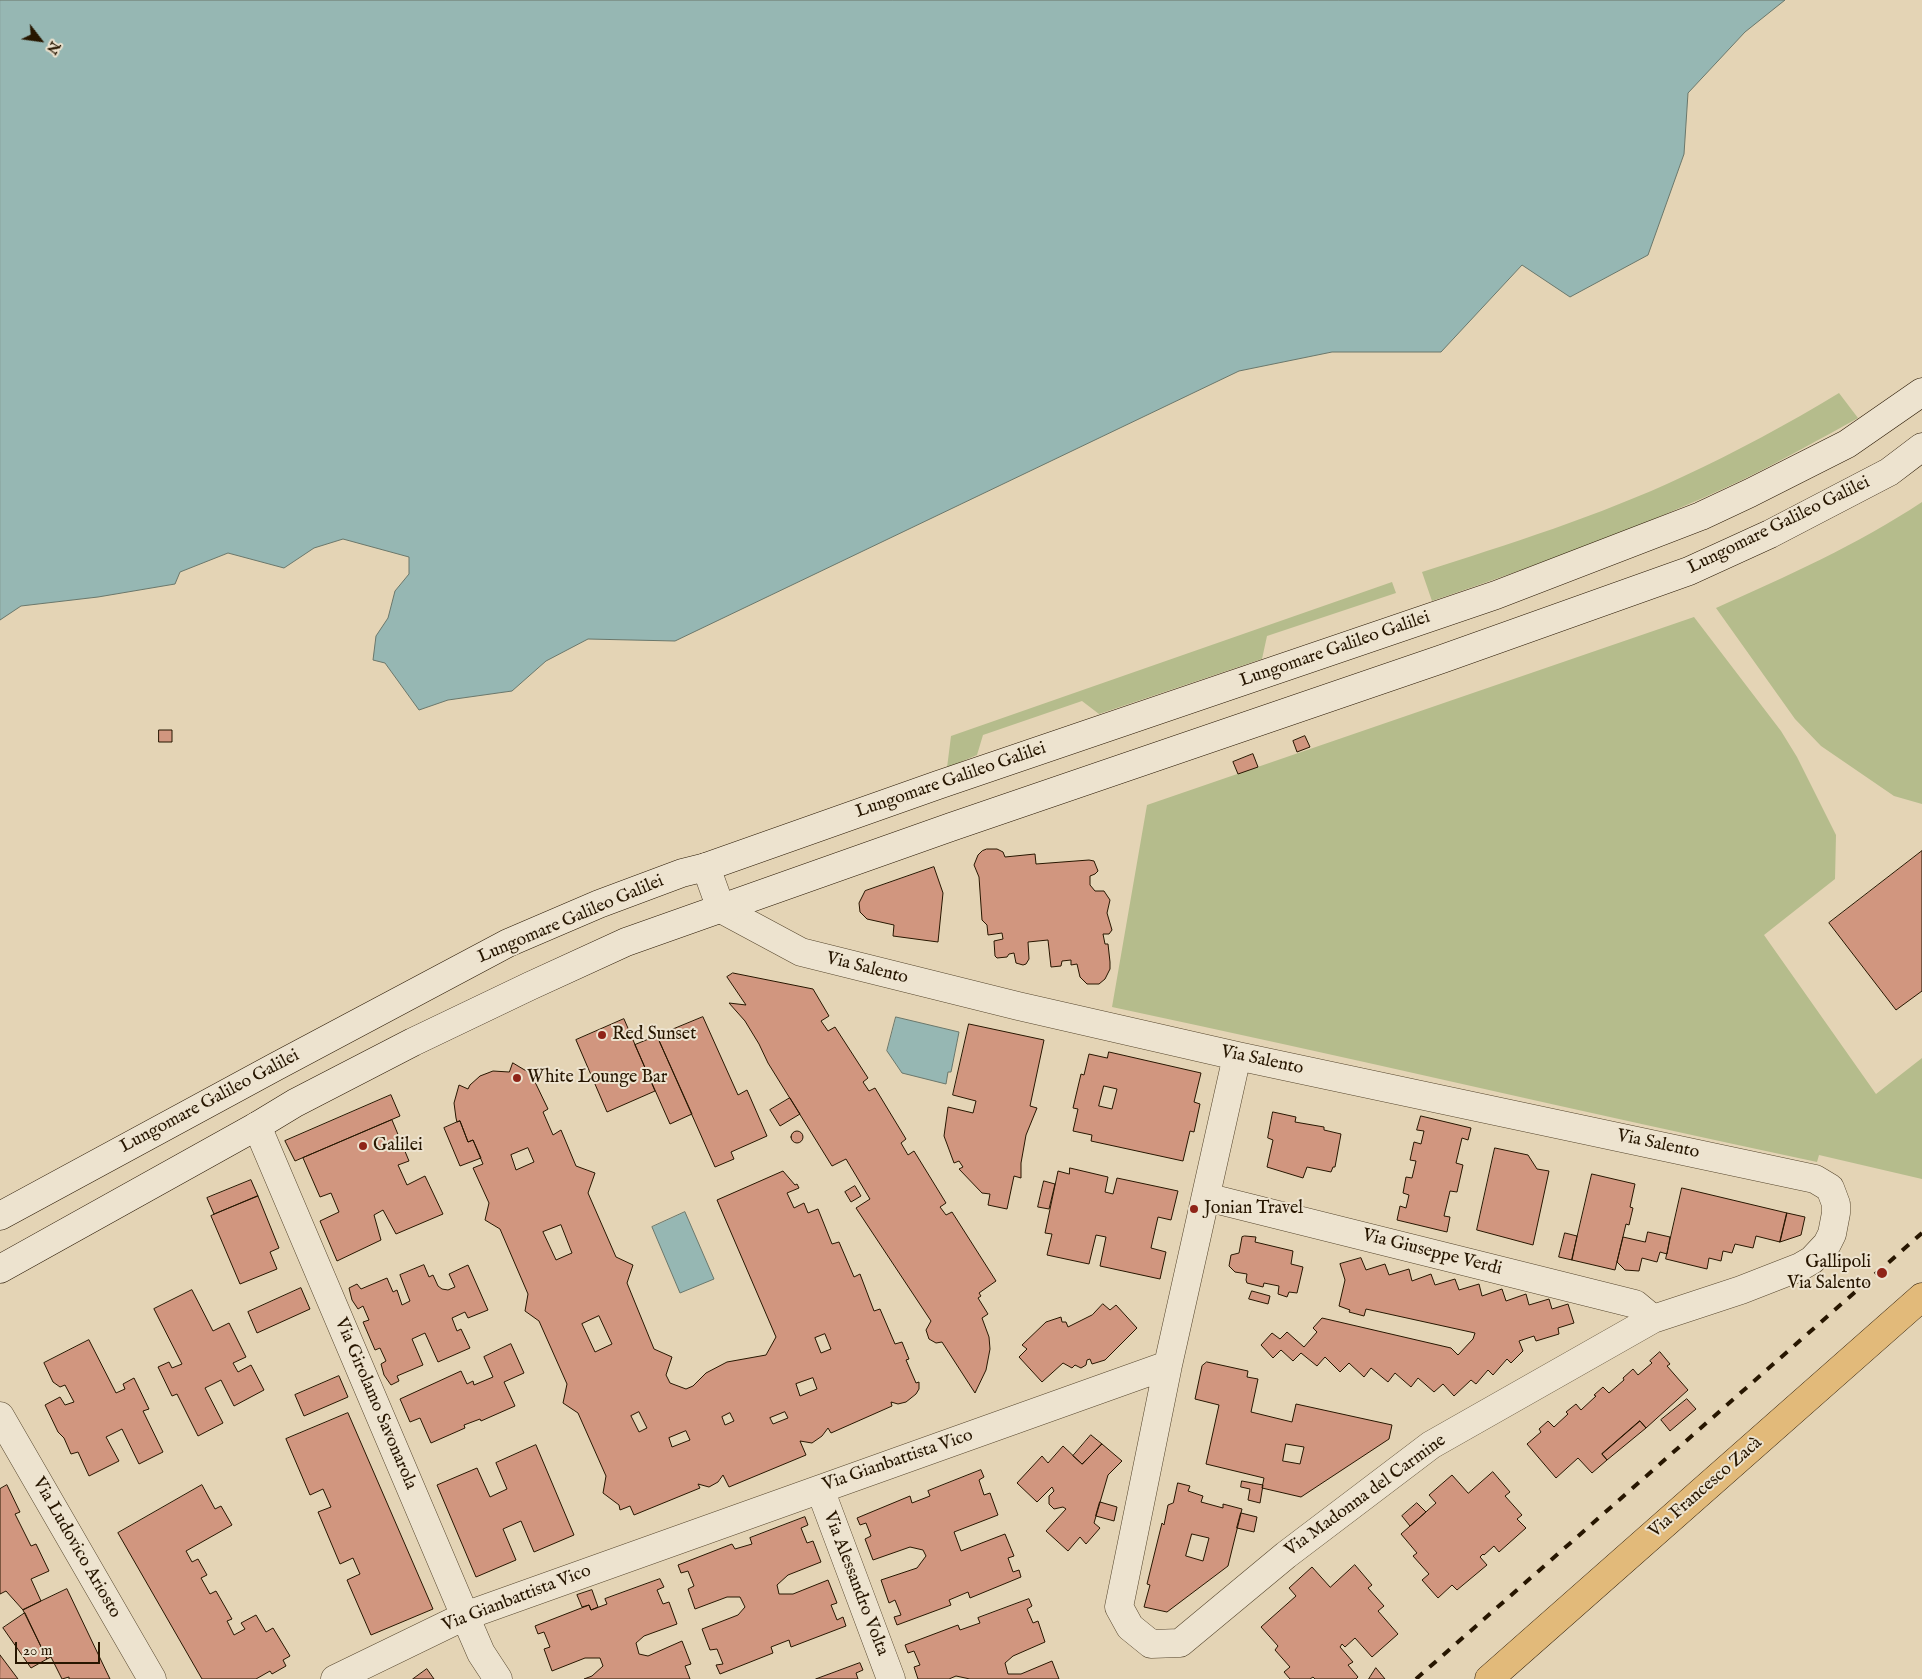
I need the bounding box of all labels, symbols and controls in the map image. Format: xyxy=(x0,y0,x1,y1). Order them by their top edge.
north arrow xyxy=(15,15,65,65)
text: N xyxy=(42,38,64,57)
street label: Lungomare Galileo Galilei xyxy=(1684,472,1874,580)
street label: Lungomare Galileo Galilei xyxy=(1237,607,1433,693)
street label: Lungomare Galileo Galilei xyxy=(853,738,1049,824)
street label: Lungomare Galileo Galilei xyxy=(475,871,667,969)
street label: Via Salento xyxy=(824,948,910,990)
place label: Red Sunset xyxy=(612,1024,696,1046)
marker: Red Sunset xyxy=(596,1029,608,1041)
street label: Via Salento xyxy=(1219,1042,1305,1080)
street label: Lungomare Galileo Galilei xyxy=(117,1046,303,1158)
place label: White Lounge Bar xyxy=(527,1067,667,1089)
marker: White Lounge Bar xyxy=(511,1072,523,1084)
street label: Via Salento xyxy=(1615,1126,1701,1164)
place label: Galilei xyxy=(373,1135,423,1157)
marker: Galilei xyxy=(357,1140,369,1152)
place label: Jonian Travel xyxy=(1204,1198,1303,1220)
marker: Jonian Travel xyxy=(1188,1203,1200,1215)
street label: Via Giuseppe Verdi xyxy=(1360,1225,1504,1281)
place label: Gallipoli Via Salento xyxy=(1787,1252,1871,1294)
marker: Gallipoli Via Salento xyxy=(1875,1266,1889,1280)
street label: Via Girolamo Savonarola xyxy=(329,1315,421,1493)
street label: Via Gianbattista Vico xyxy=(820,1425,976,1497)
street label: Via Madonna del Carmine xyxy=(1281,1430,1451,1562)
street label: Via Francesco Zacà xyxy=(1645,1433,1767,1543)
street label: Via Ludovico Ariosto xyxy=(27,1474,125,1622)
street label: Via Alessandro Volta xyxy=(818,1509,892,1659)
street label: Via Gianbattista Vico xyxy=(440,1561,594,1637)
scale bar xyxy=(18,1632,102,1664)
text: 20 m xyxy=(23,1641,52,1660)

